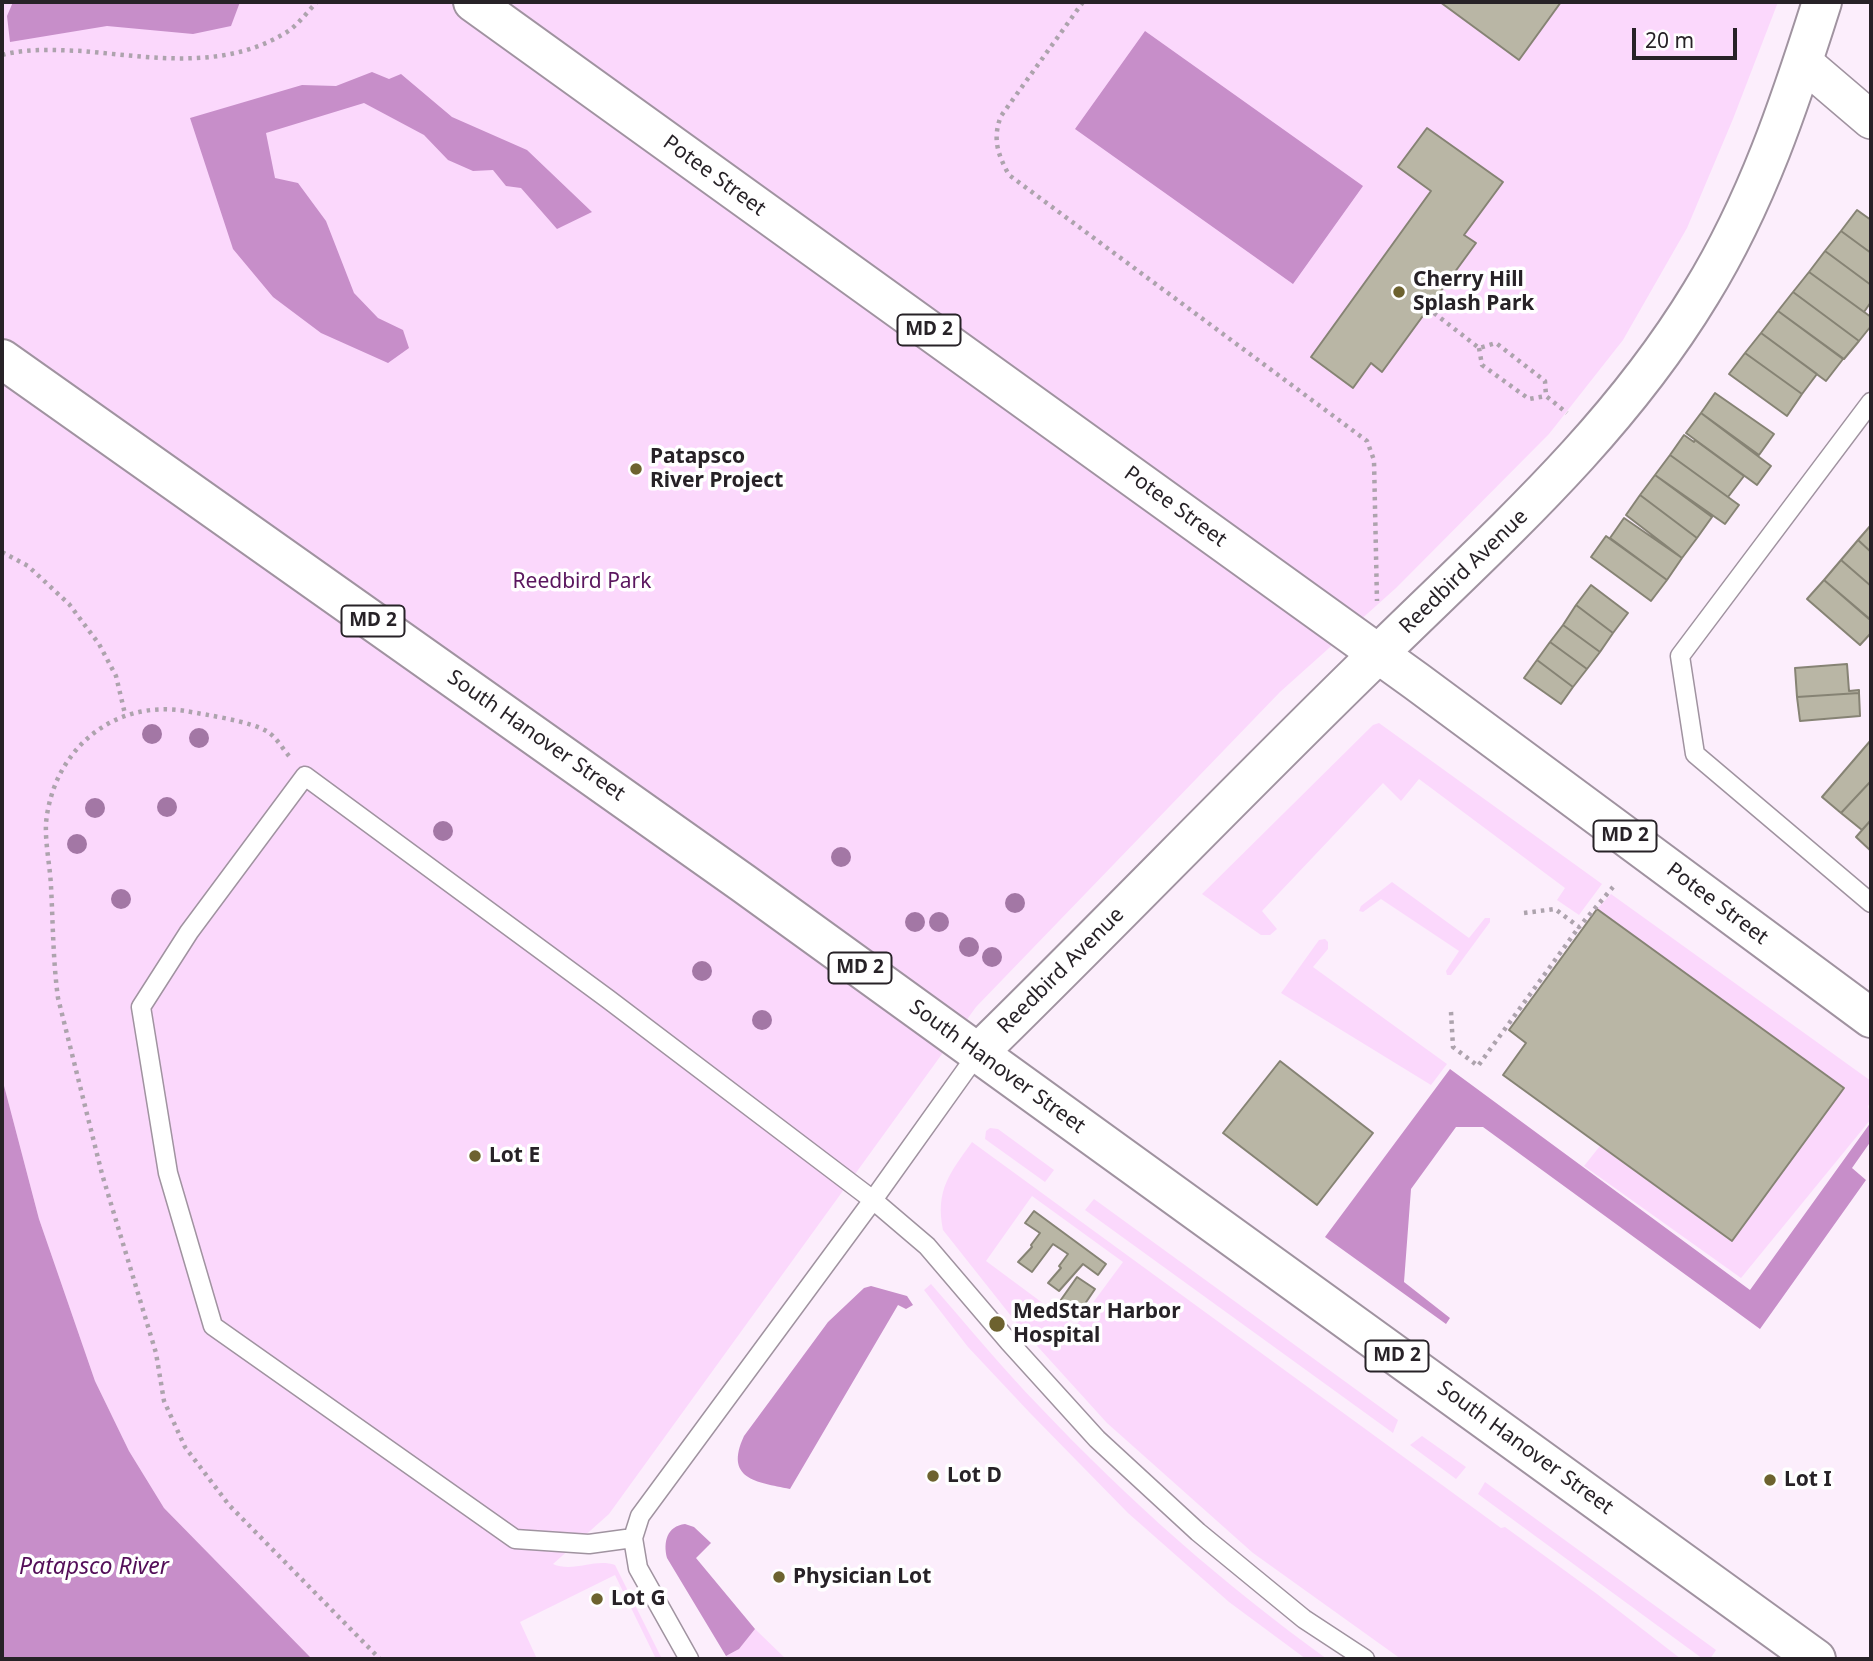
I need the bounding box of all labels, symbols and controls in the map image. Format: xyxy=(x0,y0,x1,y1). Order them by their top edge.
scale bar xyxy=(1635,14,1740,58)
text: 20 m xyxy=(1645,26,1694,54)
street label: Potee Street xyxy=(658,130,770,222)
place label: Cherry Hill Splash Park xyxy=(1413,267,1534,317)
marker: Cherry Hill Splash Park xyxy=(1391,284,1407,300)
road number: MD 2 xyxy=(898,314,960,346)
place label: Patapsco River Project xyxy=(650,444,783,494)
marker: Patapsco River Project xyxy=(628,461,644,477)
street label: Potee Street xyxy=(1119,461,1231,553)
street label: Reedbird Avenue xyxy=(1395,504,1533,640)
park label: Reedbird Park xyxy=(513,569,651,595)
road number: MD 2 xyxy=(342,606,404,636)
street label: South Hanover Street xyxy=(442,665,630,807)
road number: MD 2 xyxy=(1594,820,1656,852)
street label: Potee Street xyxy=(1661,858,1773,950)
street label: Reedbird Avenue xyxy=(993,903,1129,1039)
road number: MD 2 xyxy=(828,952,892,984)
street label: South Hanover Street xyxy=(904,995,1090,1139)
place label: Lot E xyxy=(489,1143,540,1169)
marker: Lot E xyxy=(467,1148,483,1164)
place label: MedStar Harbor Hospital xyxy=(1013,1299,1181,1349)
marker: MedStar Harbor Hospital xyxy=(987,1314,1007,1334)
road number: MD 2 xyxy=(1366,1340,1428,1372)
street label: South Hanover Street xyxy=(1432,1376,1618,1520)
place label: Lot D xyxy=(947,1463,1002,1489)
place label: Lot I xyxy=(1784,1467,1832,1493)
marker: Lot D xyxy=(925,1468,941,1484)
marker: Lot I xyxy=(1762,1472,1778,1488)
water label: Patapsco River xyxy=(19,1553,169,1581)
place label: Physician Lot xyxy=(793,1564,931,1590)
marker: Physician Lot xyxy=(771,1569,787,1585)
place label: Lot G xyxy=(611,1586,666,1612)
marker: Lot G xyxy=(589,1591,605,1607)

